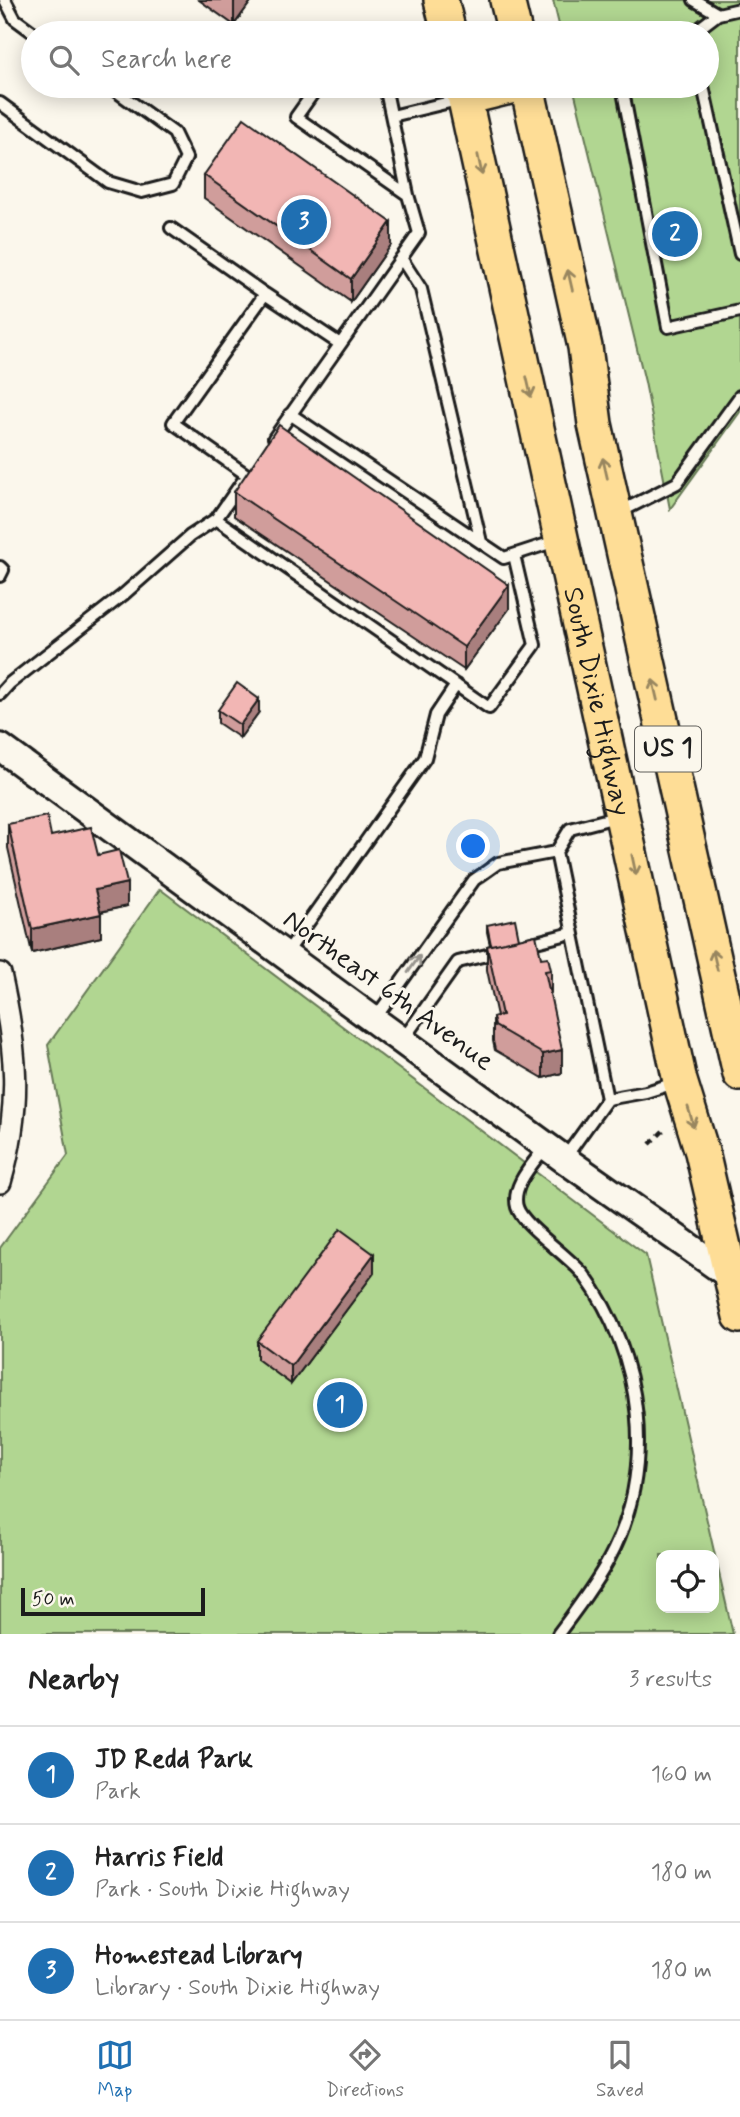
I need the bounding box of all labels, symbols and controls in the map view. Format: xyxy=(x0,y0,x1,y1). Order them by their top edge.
search box xyxy=(21,21,719,98)
icon: search xyxy=(45,41,83,79)
text: Search here xyxy=(101,43,232,77)
one-way arrow xyxy=(473,153,487,176)
pin: 3 xyxy=(281,196,327,248)
pin: 2 xyxy=(652,208,698,260)
one-way arrow xyxy=(563,269,577,292)
one-way arrow xyxy=(522,375,536,398)
one-way arrow xyxy=(598,457,611,480)
street label: South Dixie Highway xyxy=(554,583,640,819)
one-way arrow xyxy=(647,679,661,702)
road number: US 1 xyxy=(635,726,701,772)
your location xyxy=(456,829,490,863)
one-way arrow xyxy=(627,853,641,876)
street label: Northeast 6th Avenue xyxy=(275,902,501,1080)
one-way arrow xyxy=(707,949,721,972)
one-way arrow xyxy=(407,955,421,974)
one-way arrow xyxy=(686,1105,699,1127)
pin: 1 xyxy=(317,1379,363,1431)
map controls xyxy=(656,1550,719,1613)
button: locate xyxy=(656,1550,719,1613)
scale bar xyxy=(21,1585,205,1617)
text: 50 m xyxy=(32,1587,75,1612)
text: Nearby xyxy=(28,1660,119,1699)
text: 3 results xyxy=(629,1665,712,1695)
text: JD Redd Park xyxy=(95,1743,253,1777)
text: 1 xyxy=(46,1760,56,1790)
text: 160 m xyxy=(651,1760,712,1790)
text: Park xyxy=(95,1777,141,1807)
text: Harris Field xyxy=(95,1841,223,1875)
text: 2 xyxy=(45,1858,57,1888)
text: 180 m xyxy=(651,1858,712,1888)
text: Park · South Dixie Highway xyxy=(95,1875,350,1905)
text: Homestead Library xyxy=(95,1939,303,1973)
text: 3 xyxy=(46,1956,56,1986)
text: 180 m xyxy=(651,1956,712,1986)
text: Library · South Dixie Highway xyxy=(95,1973,380,2003)
tab: Map xyxy=(96,2036,134,2103)
tab: Directions xyxy=(326,2036,404,2103)
tab: Saved xyxy=(596,2036,644,2103)

